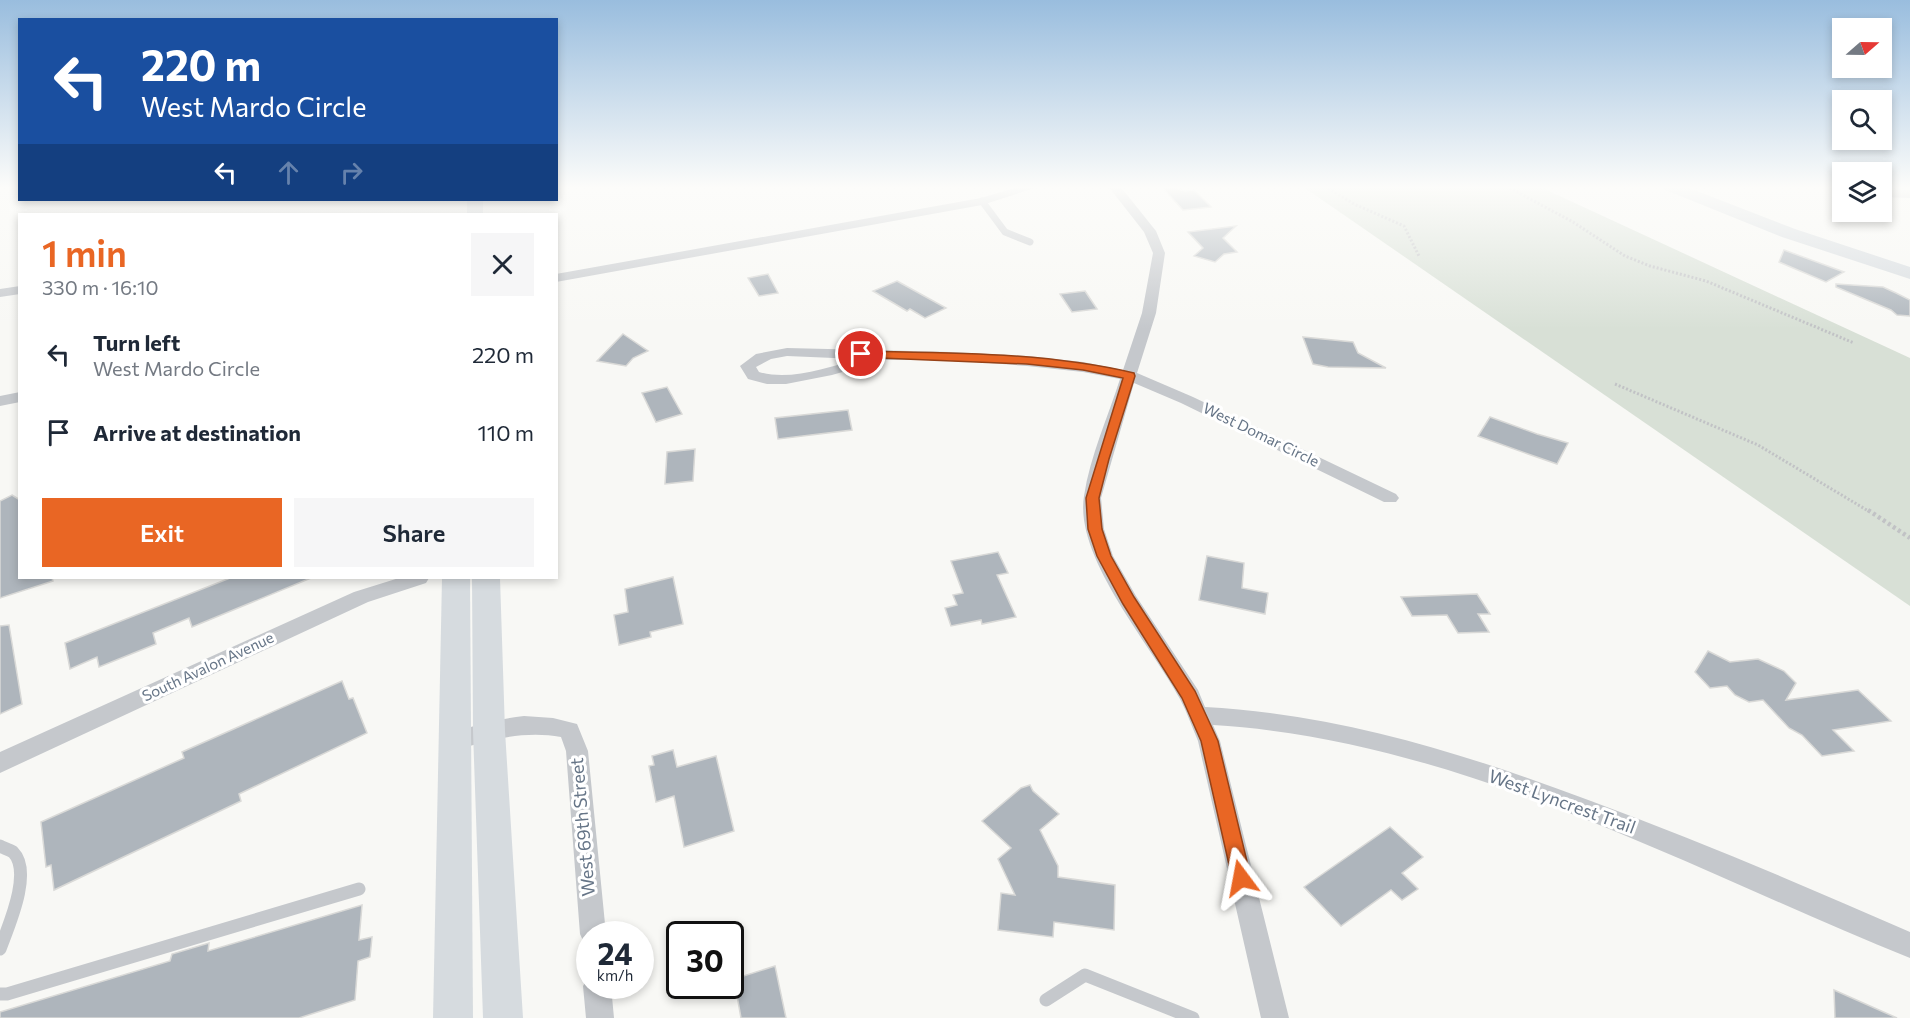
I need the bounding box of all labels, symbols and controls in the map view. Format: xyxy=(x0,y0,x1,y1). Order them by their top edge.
north arrow xyxy=(1832,18,1892,78)
map controls xyxy=(1832,18,1892,222)
text: 220 m xyxy=(141,38,261,90)
icon: left xyxy=(42,42,120,120)
text: West Mardo Circle xyxy=(141,90,366,123)
button: search xyxy=(1832,90,1892,150)
icon: left xyxy=(209,156,242,189)
icon: ahead xyxy=(272,156,305,189)
icon: right xyxy=(335,156,368,189)
button: layers xyxy=(1832,162,1892,222)
text: 1 min xyxy=(42,230,127,274)
button: close xyxy=(471,233,534,296)
text: 330 m · 16:10 xyxy=(42,275,159,299)
pin xyxy=(835,328,886,379)
text: Turn left xyxy=(93,329,180,356)
icon: arrive xyxy=(844,337,877,370)
icon: left xyxy=(42,338,75,371)
text: 220 m xyxy=(472,341,534,368)
text: West Mardo Circle xyxy=(93,356,260,380)
street label: West Domar Circle xyxy=(1201,398,1322,470)
icon: arrive xyxy=(42,416,75,449)
text: Arrive at destination xyxy=(93,419,301,446)
text: 110 m xyxy=(477,419,534,446)
button: Exit xyxy=(42,498,282,567)
button: Share xyxy=(294,498,534,567)
street label: South Avalon Avenue xyxy=(139,628,276,705)
street label: West 69th Street xyxy=(565,757,599,897)
street label: West Lyncrest Trail xyxy=(1486,764,1639,838)
position arrow xyxy=(1209,846,1273,910)
speed limit sign: 30 xyxy=(666,921,744,999)
text: 24 xyxy=(597,934,633,971)
text: km/h xyxy=(597,966,633,984)

